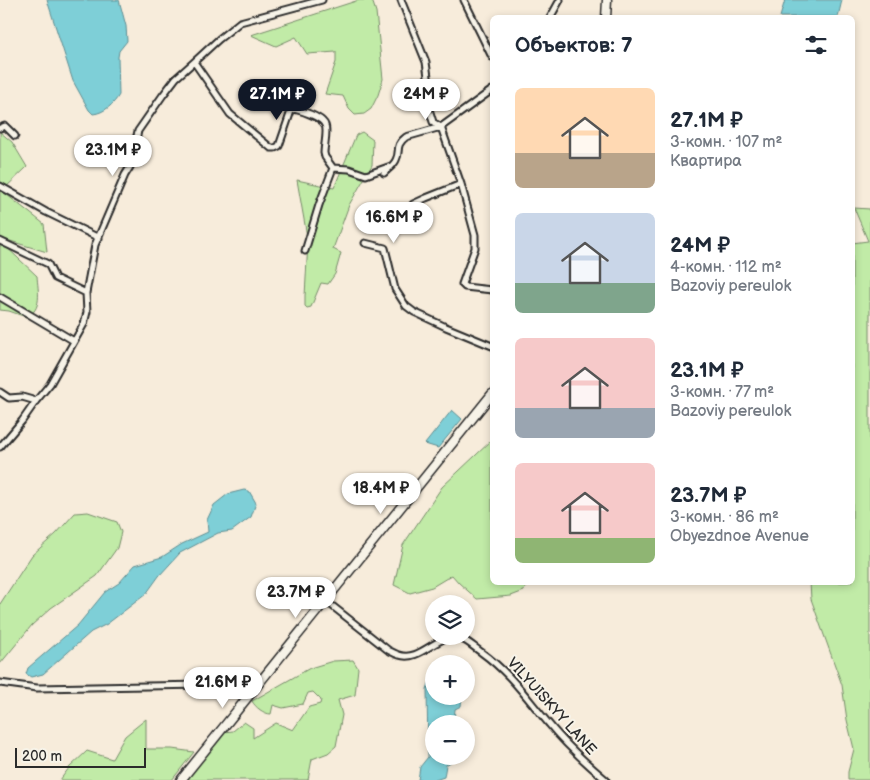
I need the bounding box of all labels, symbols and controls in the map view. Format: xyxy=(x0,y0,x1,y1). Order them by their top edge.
icon: filters xyxy=(802,31,830,59)
text: Объектов: 7 xyxy=(515,33,633,58)
pin: 27.1M ₽ xyxy=(231,78,323,121)
pin: 24M ₽ xyxy=(391,78,461,121)
text: 27.1M ₽ xyxy=(249,85,305,104)
text: 24M ₽ xyxy=(403,85,449,104)
icon: home xyxy=(555,108,615,168)
text: 27.1M ₽ xyxy=(670,108,743,133)
text: 3-комн. · 107 m² xyxy=(670,133,782,152)
pin: 23.1M ₽ xyxy=(67,134,159,177)
text: 23.1M ₽ xyxy=(85,141,141,160)
text: Квартира xyxy=(670,152,742,171)
pin: 16.6M ₽ xyxy=(348,202,440,244)
text: 16.6M ₽ xyxy=(365,208,423,227)
icon: home xyxy=(555,233,615,293)
text: 24M ₽ xyxy=(670,233,730,258)
text: 4-комн. · 112 m² xyxy=(670,258,782,277)
text: Bazoviy pereulok xyxy=(670,277,791,296)
icon: home xyxy=(555,358,615,418)
text: 23.1M ₽ xyxy=(670,358,744,383)
text: 3-комн. · 77 m² xyxy=(670,383,774,402)
text: Bazoviy pereulok xyxy=(670,402,791,421)
pin: 18.4M ₽ xyxy=(335,472,427,515)
text: 18.4M ₽ xyxy=(353,479,409,498)
icon: home xyxy=(555,483,615,543)
text: 23.7M ₽ xyxy=(670,483,747,508)
text: 3-комн. · 86 m² xyxy=(670,508,779,527)
text: Obyezdnoe Avenue xyxy=(670,527,809,546)
pin: 23.7M ₽ xyxy=(250,576,342,619)
text: 23.7M ₽ xyxy=(267,583,325,602)
map controls xyxy=(425,595,475,765)
button: layers xyxy=(425,595,475,645)
street label: VILYUISKYY LANE xyxy=(503,654,601,759)
button: + xyxy=(425,655,475,705)
pin: 21.6M ₽ xyxy=(177,666,269,709)
text: 21.6M ₽ xyxy=(195,673,251,692)
button: − xyxy=(425,715,475,765)
scale bar xyxy=(15,745,146,768)
text: 200 m xyxy=(22,748,62,765)

